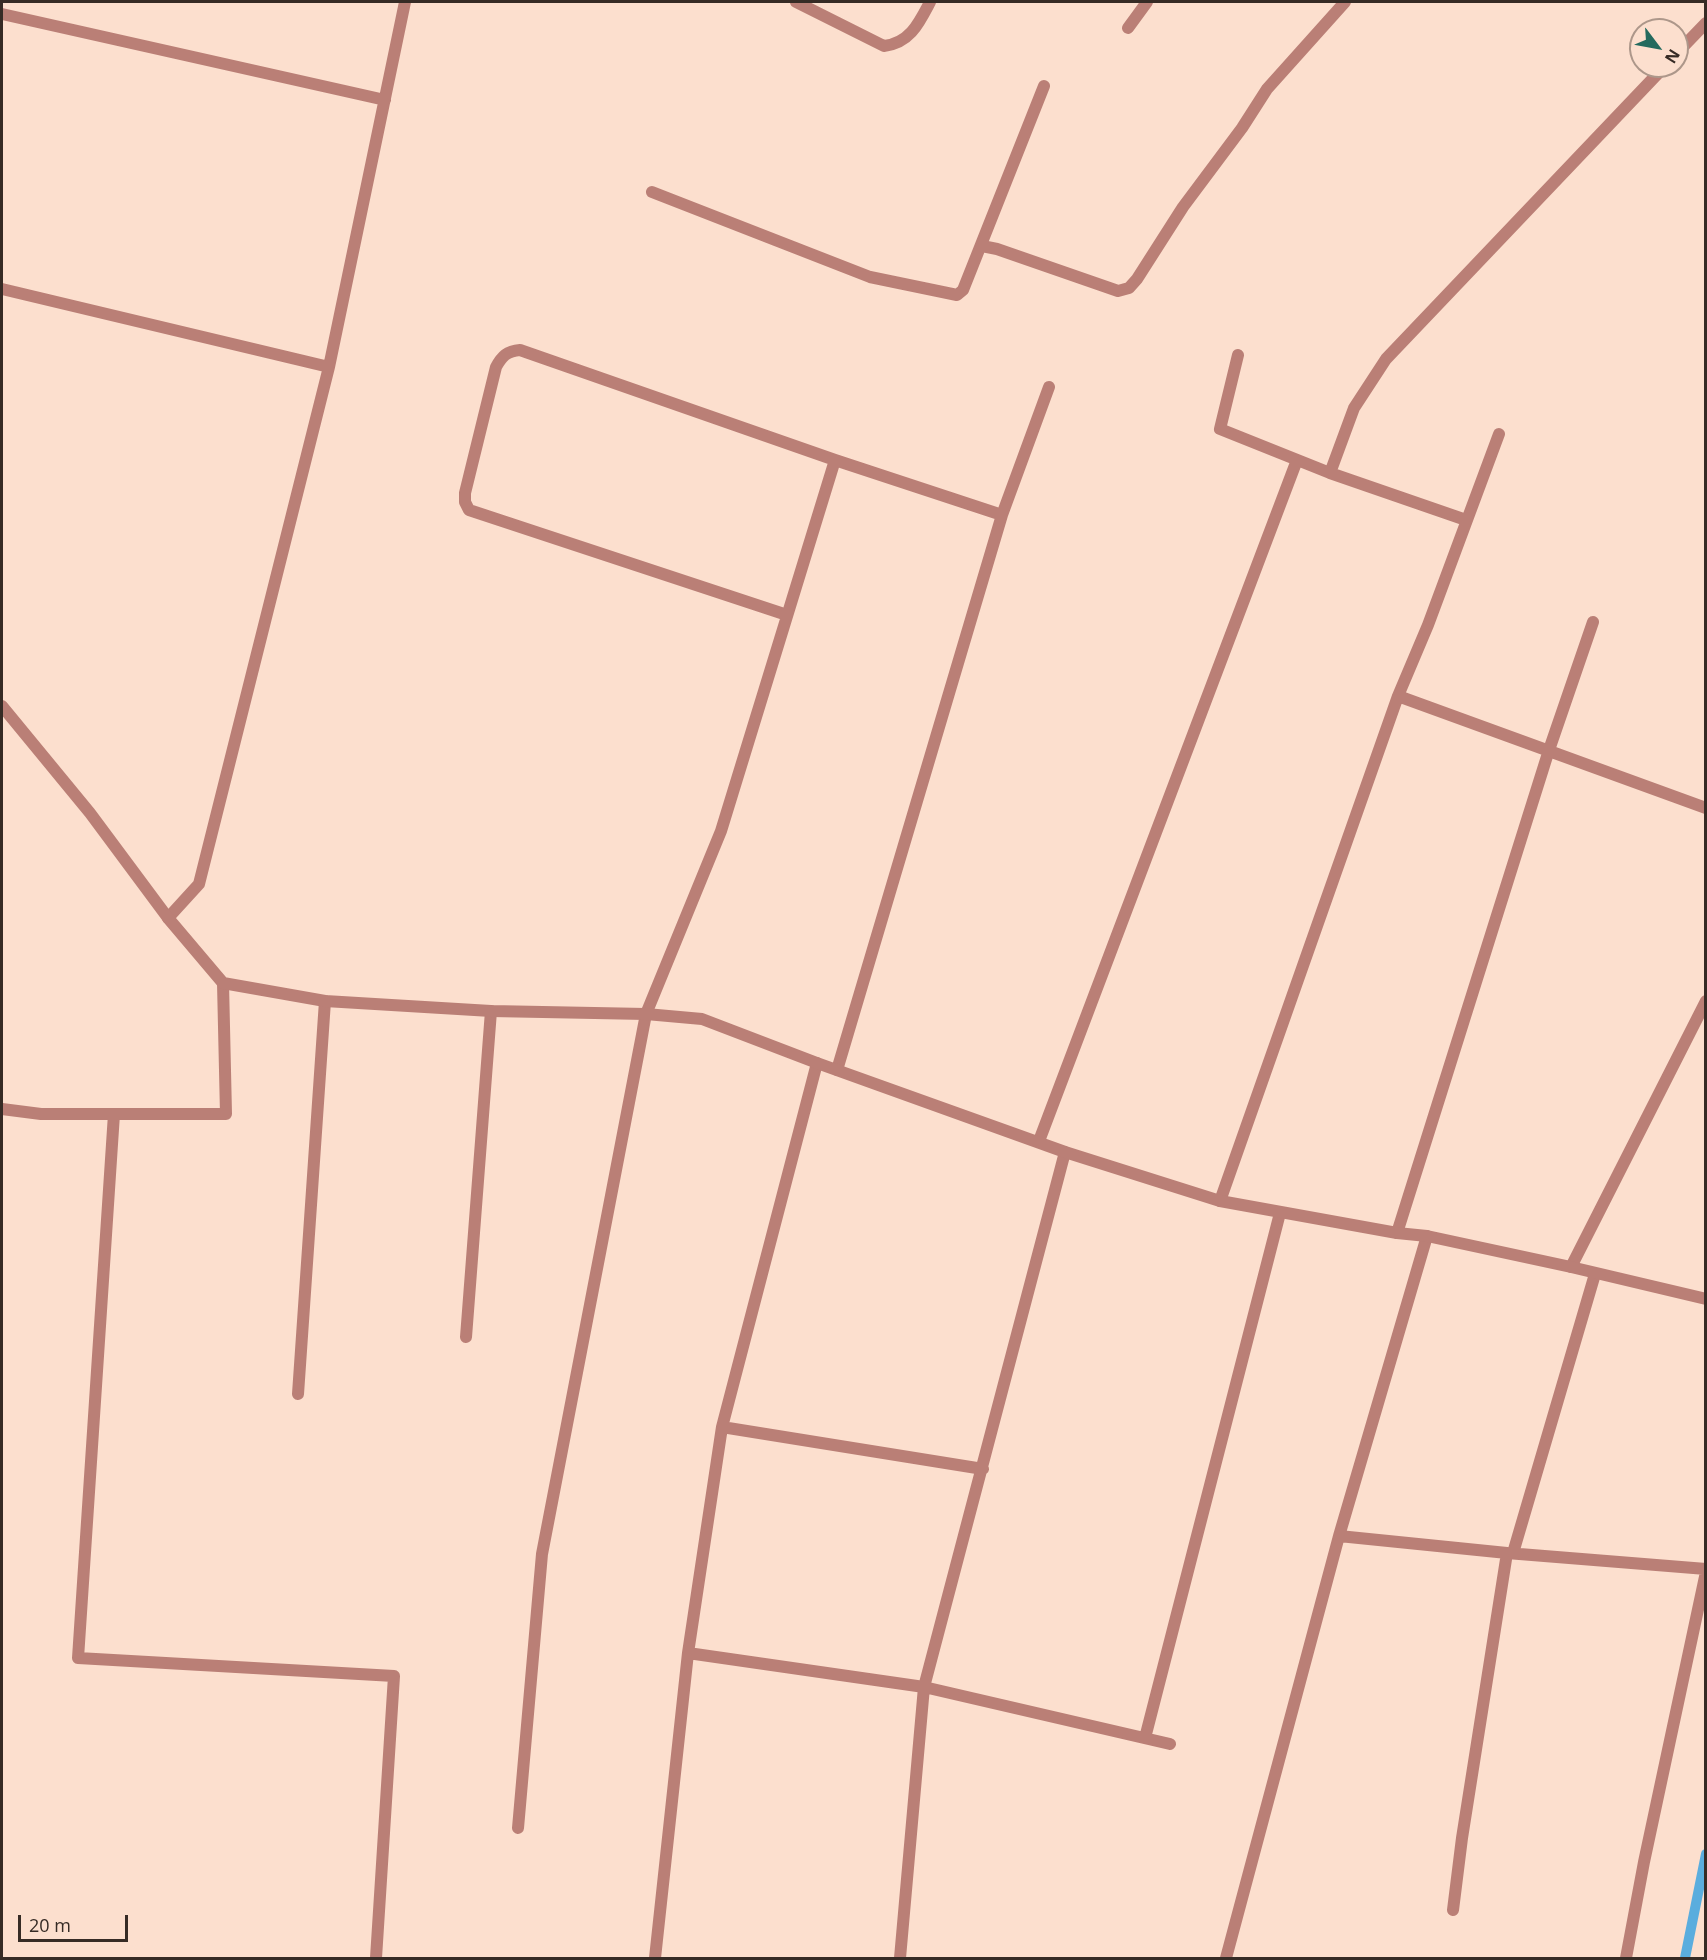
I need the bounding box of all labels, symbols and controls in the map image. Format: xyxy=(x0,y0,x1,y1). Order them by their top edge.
north arrow xyxy=(1629,18,1689,78)
text: N xyxy=(1660,45,1685,68)
scale bar xyxy=(21,1903,130,1941)
text: 20 m xyxy=(29,1913,71,1937)

